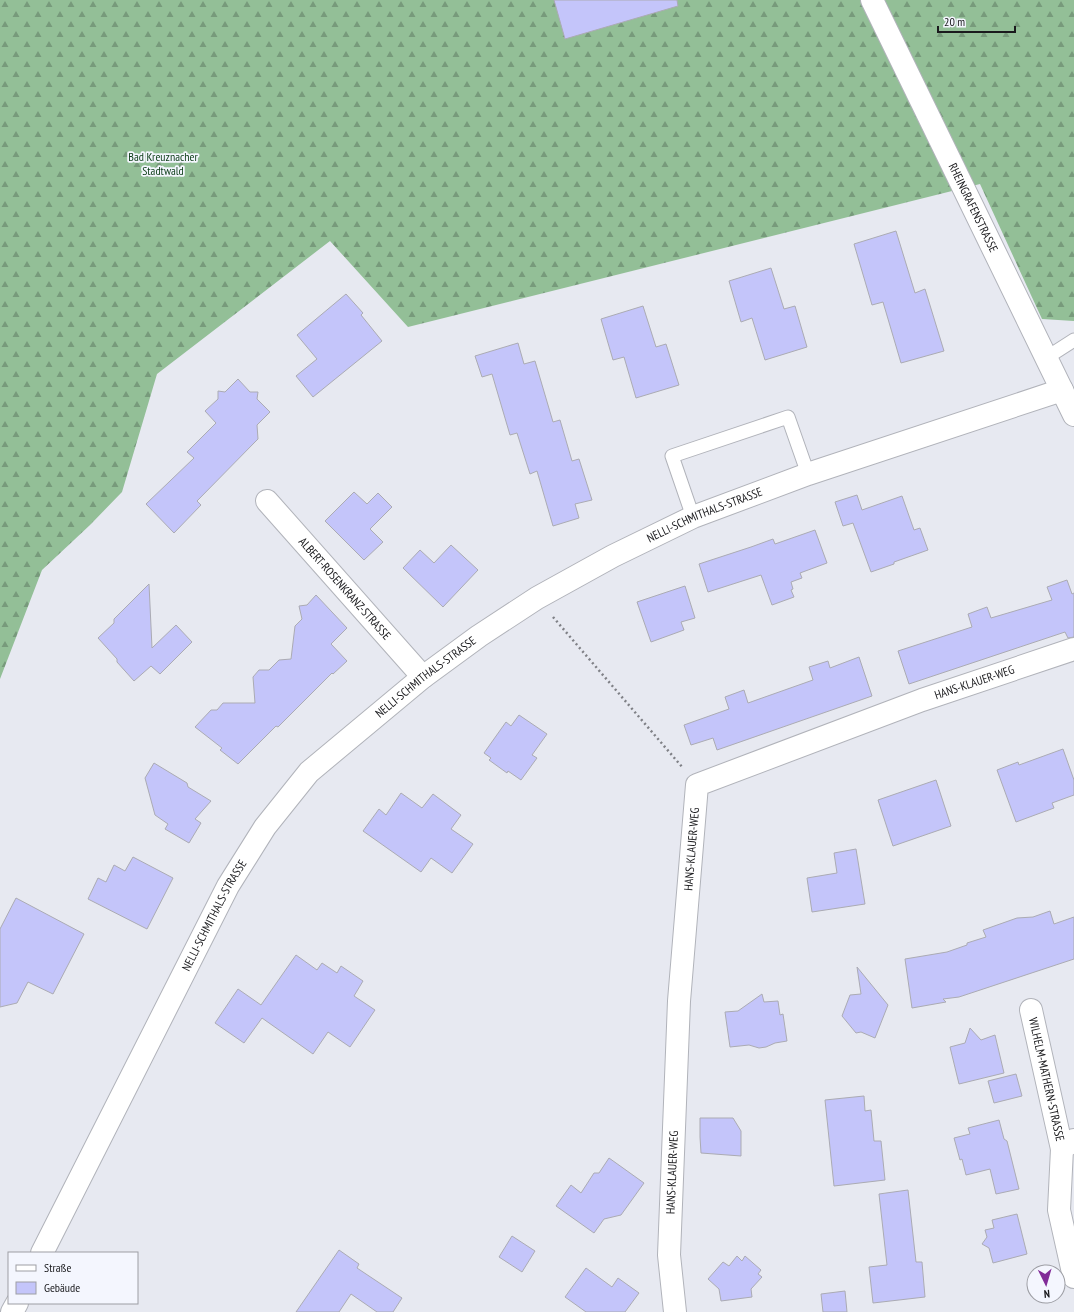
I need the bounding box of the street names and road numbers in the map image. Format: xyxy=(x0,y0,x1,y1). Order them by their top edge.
street label: RHEINGRAFENSTRASSE xyxy=(945,160,1002,255)
street label: NELLI-SCHMITHALS-STRASSE xyxy=(644,484,764,545)
street label: ALBERT-ROSENKRANZ-STRASSE xyxy=(296,534,394,643)
street label: NELLI-SCHMITHALS-STRASSE xyxy=(372,633,479,721)
street label: HANS-KLAUER-WEG xyxy=(932,662,1016,702)
street label: HANS-KLAUER-WEG xyxy=(680,807,702,891)
street label: NELLI-SCHMITHALS-STRASSE xyxy=(178,857,250,973)
street label: WILHELM-MATHERN-STRASSE xyxy=(1026,1016,1068,1142)
street label: HANS-KLAUER-WEG xyxy=(663,1130,681,1214)

